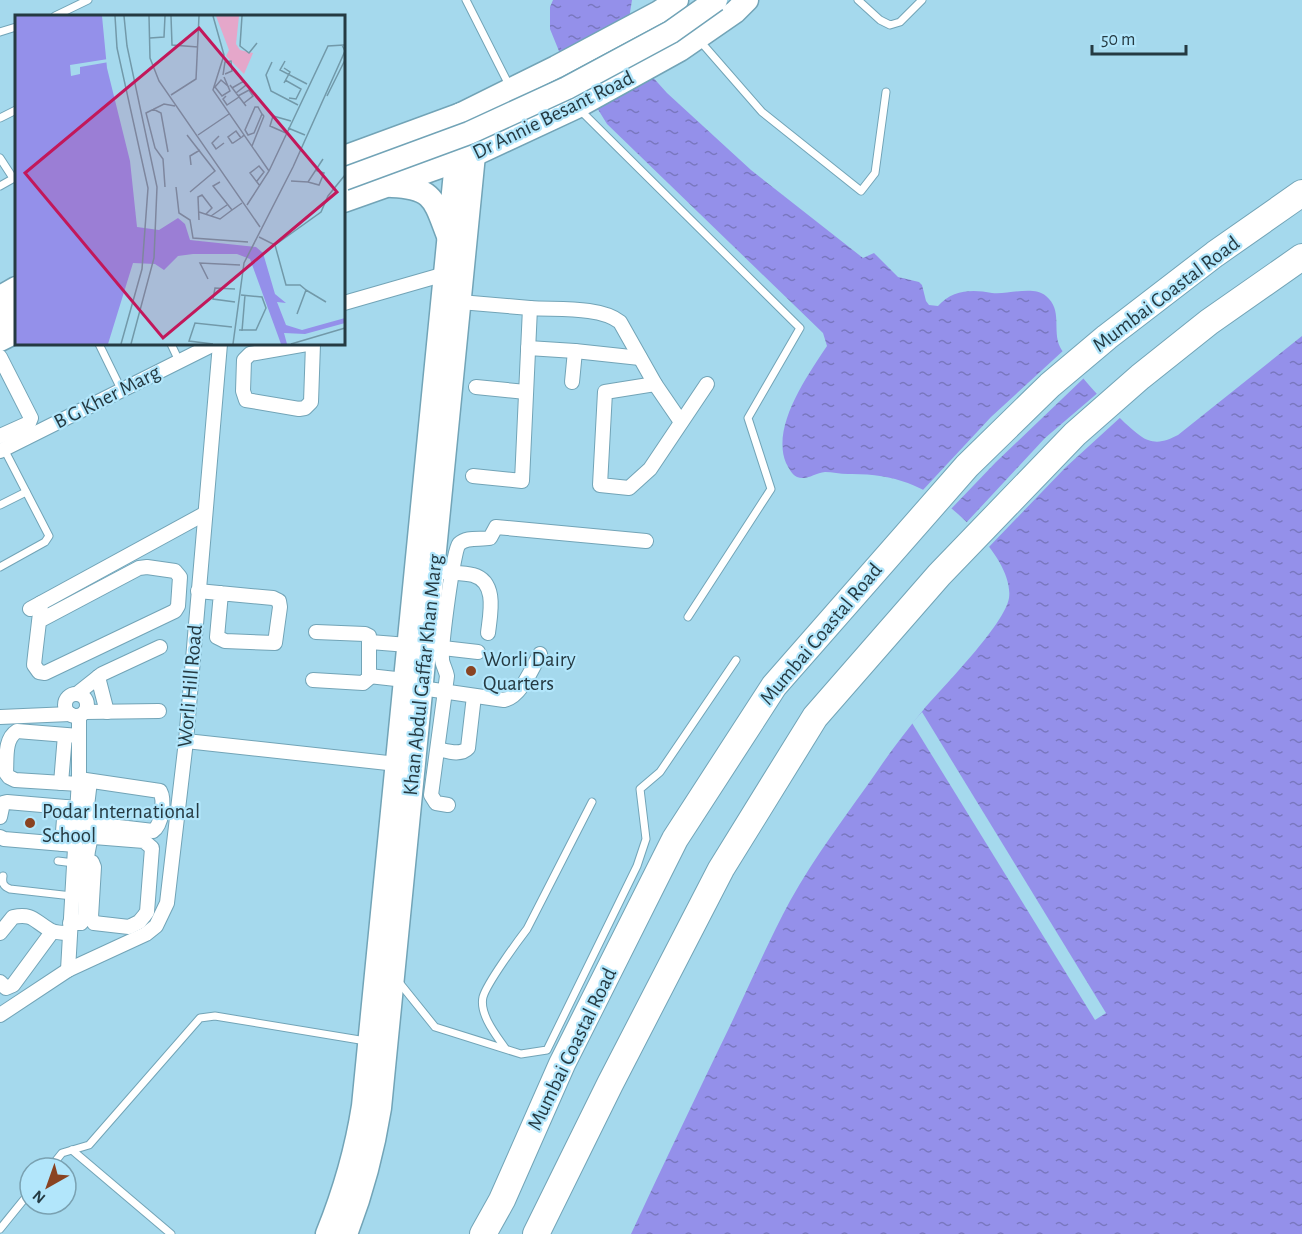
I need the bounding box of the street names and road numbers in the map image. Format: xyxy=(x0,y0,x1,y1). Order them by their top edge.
street label: Dr Annie Besant Road xyxy=(469,67,637,163)
street label: Mumbai Coastal Road xyxy=(1089,232,1243,356)
street label: B G Kher Marg xyxy=(51,361,164,433)
street label: Khan Abdul Gaffar Khan Marg xyxy=(400,553,446,797)
street label: Mumbai Coastal Road xyxy=(756,559,886,709)
street label: Worli Hill Road xyxy=(174,623,206,748)
street label: Mumbai Coastal Road xyxy=(524,964,620,1133)

